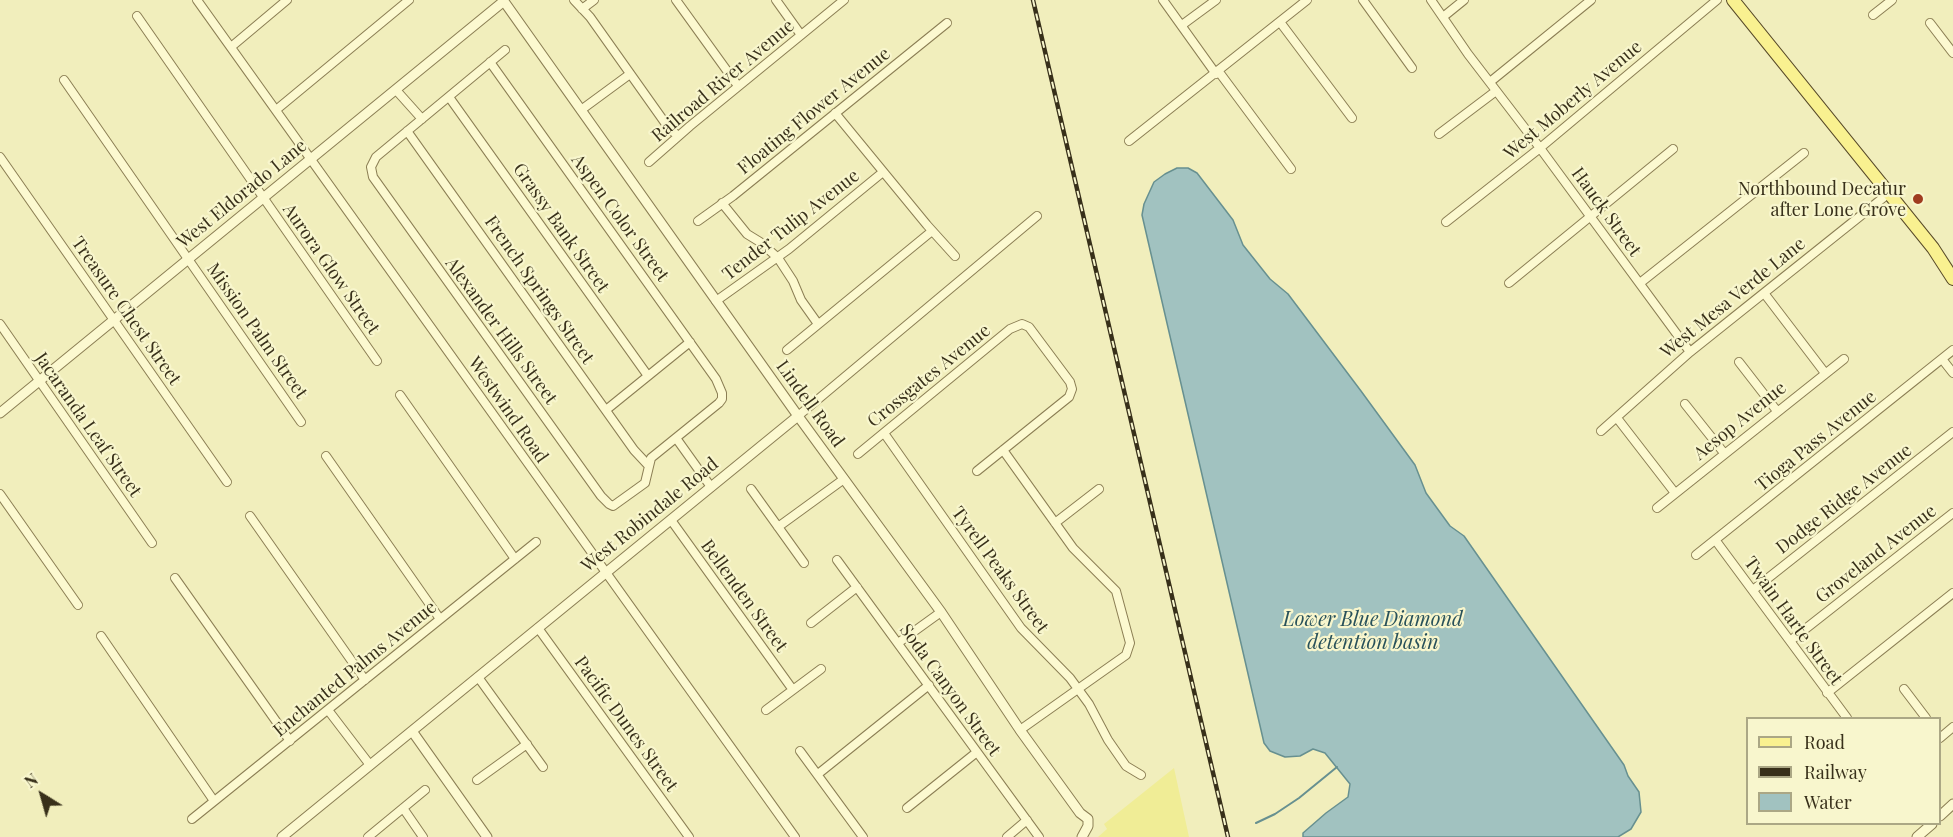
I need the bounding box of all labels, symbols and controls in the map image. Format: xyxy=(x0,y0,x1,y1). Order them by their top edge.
street label: Railroad River Avenue xyxy=(647,15,799,147)
street label: West Moberly Avenue xyxy=(1500,36,1646,164)
street label: Floating Flower Avenue xyxy=(734,43,894,179)
street label: West Eldorado Lane xyxy=(173,135,311,253)
street label: Aspen Color Street xyxy=(567,150,673,286)
street label: Grassy Bank Street xyxy=(508,159,614,297)
street label: Hauck Street xyxy=(1567,163,1645,261)
street label: Tender Tulip Avenue xyxy=(718,165,864,285)
place label: Northbound Decatur after Lone Grove xyxy=(1738,178,1906,220)
marker: Northbound Decatur after Lone Grove xyxy=(1911,192,1925,206)
street label: Aurora Glow Street xyxy=(278,200,384,338)
street label: French Springs Street xyxy=(480,212,598,368)
street label: Treasure Chest Street xyxy=(67,233,185,389)
street label: West Mesa Verde Lane xyxy=(1656,233,1810,363)
street label: Alexander Hills Street xyxy=(440,253,562,409)
street label: Mission Palm Street xyxy=(202,259,312,403)
street label: Crossgates Avenue xyxy=(863,320,995,432)
street label: Jacaranda Leaf Street xyxy=(30,349,146,501)
street label: Westwind Road xyxy=(463,353,553,467)
street label: Lindell Road xyxy=(771,356,849,452)
street label: Aesop Avenue xyxy=(1689,377,1791,465)
street label: Tioga Pass Avenue xyxy=(1752,386,1880,496)
street label: Dodge Ridge Avenue xyxy=(1772,439,1916,559)
street label: West Robindale Road xyxy=(577,453,723,577)
street label: Groveland Avenue xyxy=(1811,500,1941,608)
street label: Tyrell Peaks Street xyxy=(947,503,1053,637)
street label: Bellenden Street xyxy=(696,536,792,656)
street label: Twain Harte Street xyxy=(1739,553,1847,689)
street label: Enchanted Palms Avenue xyxy=(269,597,441,741)
water label: Lower Blue Diamond detention basin xyxy=(1283,608,1463,655)
street label: Soda Canyon Street xyxy=(895,620,1005,760)
street label: Pacific Dunes Street xyxy=(570,652,682,796)
legend xyxy=(1746,717,1941,825)
text: Road xyxy=(1804,730,1845,754)
text: Railway xyxy=(1804,760,1867,784)
north arrow xyxy=(12,765,72,825)
text: N xyxy=(20,768,42,792)
text: Water xyxy=(1804,790,1852,814)

